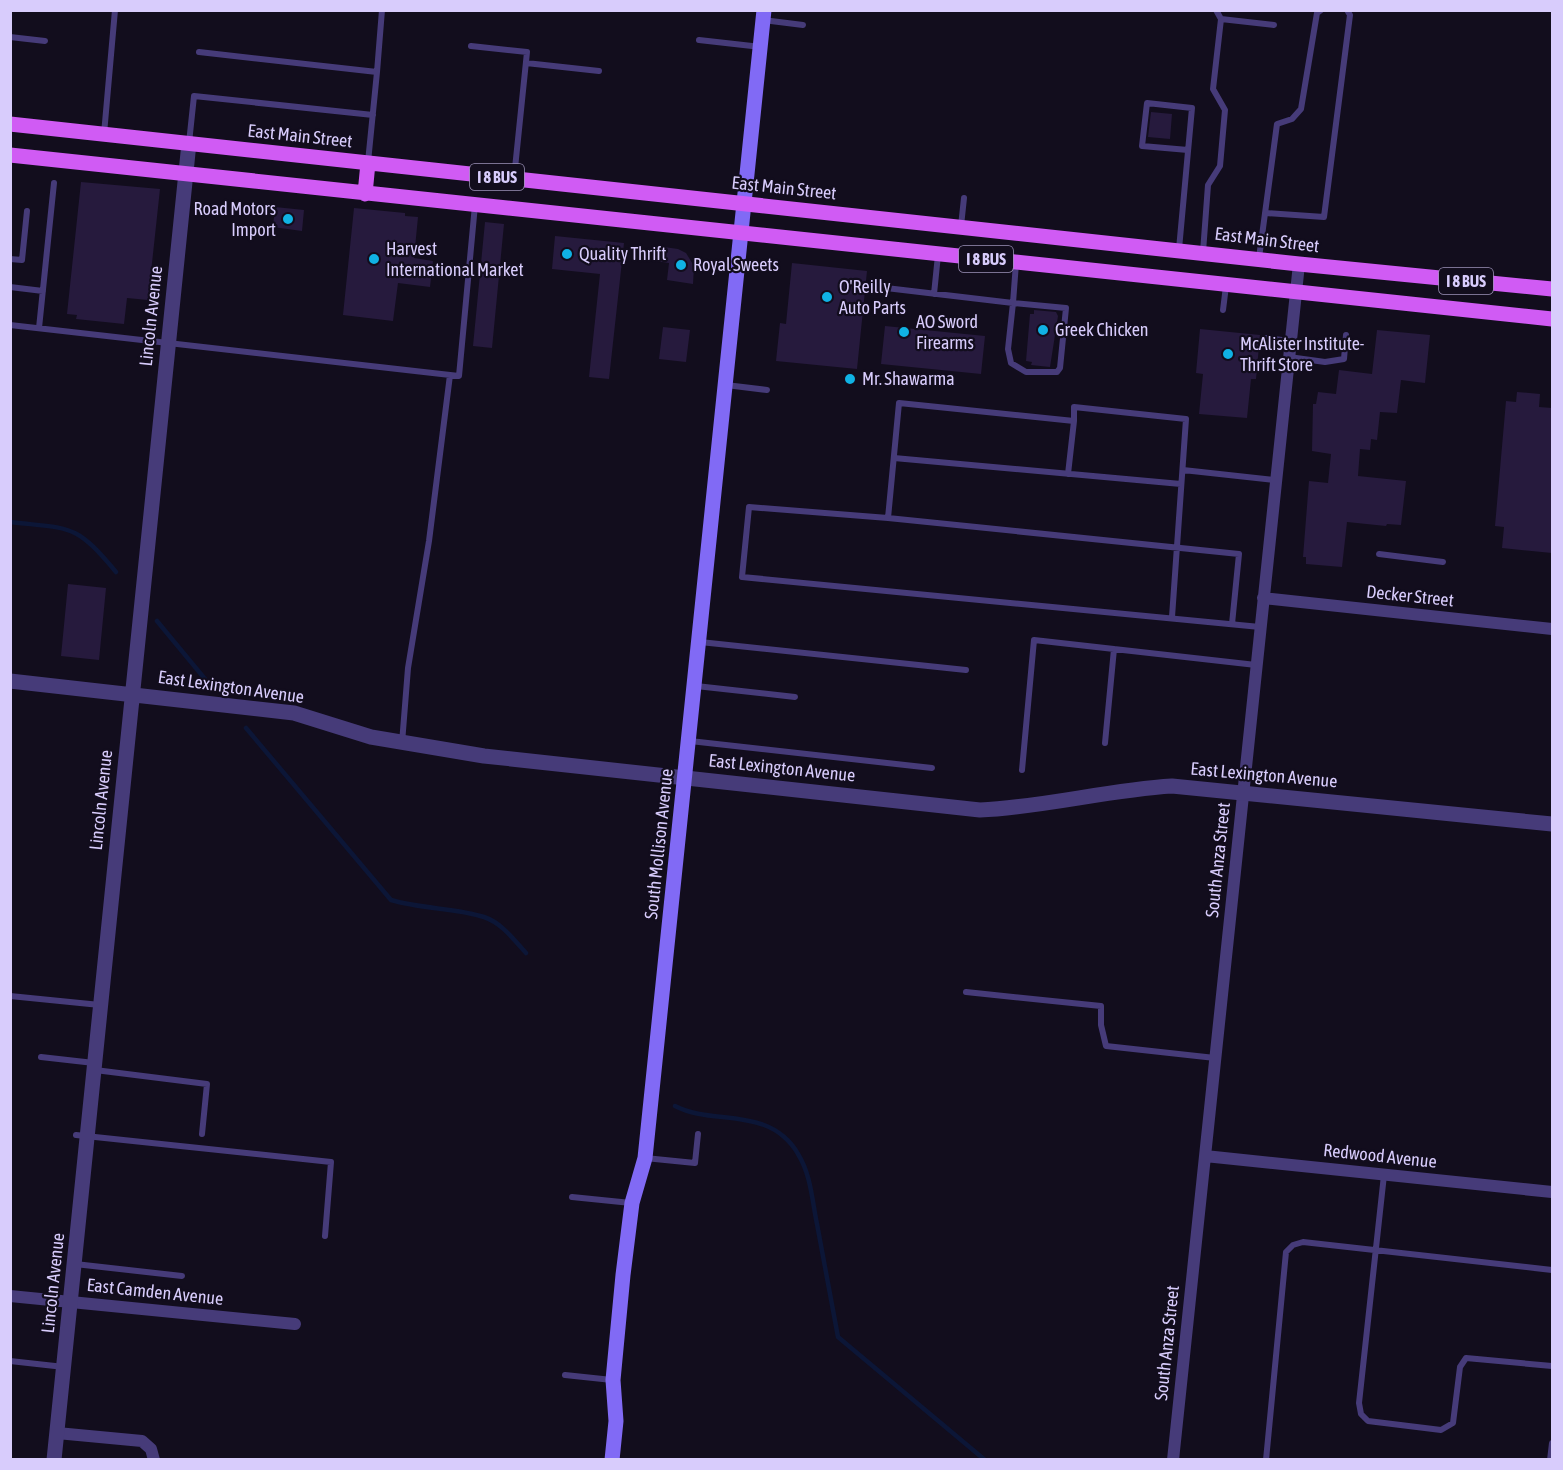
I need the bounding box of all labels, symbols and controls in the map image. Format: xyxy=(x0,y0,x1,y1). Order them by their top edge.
street label: East Main Street xyxy=(247,120,354,151)
road number: I 8 BUS xyxy=(470,164,524,190)
street label: East Main Street xyxy=(731,172,838,203)
place label: Road Motors Import xyxy=(194,198,276,240)
marker: Road Motors Import xyxy=(281,212,295,226)
street label: East Main Street xyxy=(1214,223,1321,256)
place label: Harvest International Market xyxy=(386,238,524,280)
place label: Quality Thrift xyxy=(579,243,666,264)
road number: I 8 BUS xyxy=(959,246,1013,272)
marker: Quality Thrift xyxy=(560,247,574,261)
marker: Harvest International Market xyxy=(367,252,381,266)
place label: Royal Sweets xyxy=(693,254,779,275)
marker: Royal Sweets xyxy=(674,258,688,272)
street label: Lincoln Avenue xyxy=(135,265,166,367)
road number: I 8 BUS xyxy=(1439,268,1493,294)
place label: O'Reilly Auto Parts xyxy=(839,276,906,318)
marker: O'Reilly Auto Parts xyxy=(820,290,834,304)
place label: AO Sword Firearms xyxy=(916,311,978,353)
place label: Greek Chicken xyxy=(1055,319,1149,340)
marker: Greek Chicken xyxy=(1036,323,1050,337)
marker: AO Sword Firearms xyxy=(897,325,911,339)
place label: McAlister Institute- Thrift Store xyxy=(1240,333,1365,375)
marker: McAlister Institute- Thrift Store xyxy=(1221,347,1235,361)
place label: Mr. Shawarma xyxy=(862,368,955,389)
marker: Mr. Shawarma xyxy=(843,372,857,386)
street label: Decker Street xyxy=(1365,580,1455,611)
street label: East Lexington Avenue xyxy=(157,666,306,707)
street label: Lincoln Avenue xyxy=(85,749,116,851)
street label: East Lexington Avenue xyxy=(708,749,856,786)
street label: East Lexington Avenue xyxy=(1190,758,1338,791)
street label: South Mollison Avenue xyxy=(640,768,677,920)
street label: South Anza Street xyxy=(1201,801,1234,918)
street label: Redwood Avenue xyxy=(1322,1139,1438,1172)
street label: Lincoln Avenue xyxy=(37,1232,68,1334)
street label: East Camden Avenue xyxy=(86,1274,224,1309)
street label: South Anza Street xyxy=(1150,1284,1183,1401)

